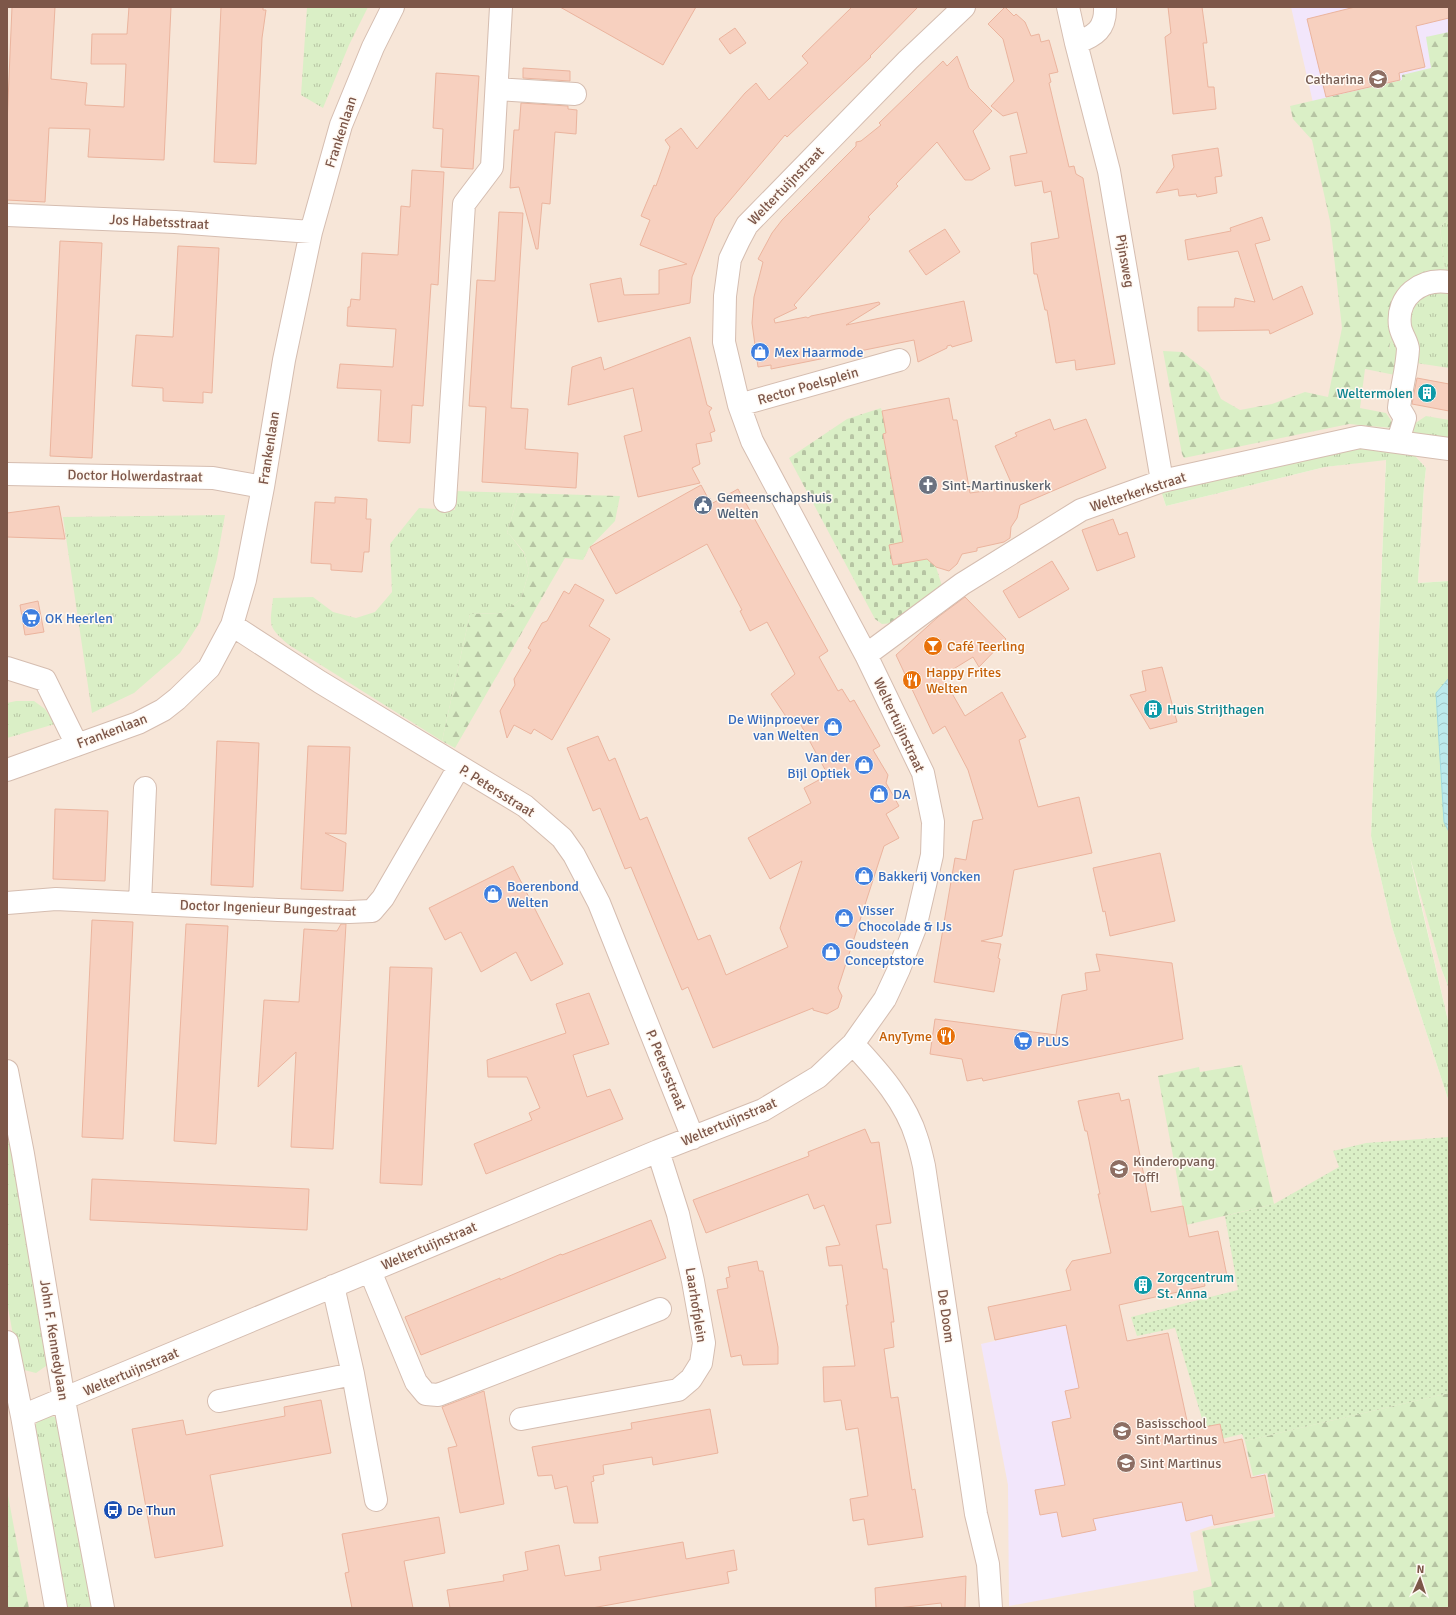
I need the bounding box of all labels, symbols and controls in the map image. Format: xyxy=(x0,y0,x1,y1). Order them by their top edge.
school or university icon: Catharina xyxy=(1367,68,1389,90)
place label: Catharina xyxy=(1305,71,1364,88)
street label: Frankenlaan xyxy=(321,94,361,170)
street label: Weltertuijnstraat xyxy=(744,143,828,229)
street label: Jos Habetsstraat xyxy=(109,211,209,233)
street label: Pijnsweg xyxy=(1112,233,1138,289)
shop icon: Mex Haarmode xyxy=(749,341,771,363)
place label: Mex Haarmode xyxy=(774,344,864,361)
street label: Rector Poelsplein xyxy=(756,363,860,409)
building icon: Weltermolen xyxy=(1416,382,1438,404)
place label: Weltermolen xyxy=(1337,385,1413,402)
street label: Frankenlaan xyxy=(255,410,283,486)
street label: Doctor Holwerdastraat xyxy=(67,466,203,486)
street label: Welterkerkstraat xyxy=(1088,468,1188,516)
church icon: Sint-Martinuskerk xyxy=(917,474,939,496)
place label: Sint-Martinuskerk xyxy=(942,477,1051,494)
place label: Gemeenschapshuis Welten xyxy=(717,489,832,522)
public building icon: Gemeenschapshuis Welten xyxy=(692,494,714,516)
supermarket icon: OK Heerlen xyxy=(20,607,42,629)
place label: OK Heerlen xyxy=(45,610,113,627)
bar icon: Café Teerling xyxy=(922,635,944,657)
place label: Café Teerling xyxy=(947,638,1025,655)
place label: Happy Frites Welten xyxy=(926,664,1001,697)
restaurant icon: Happy Frites Welten xyxy=(901,669,923,691)
street label: Weltertuijnstraat xyxy=(870,675,928,775)
building icon: Huis Strijthagen xyxy=(1142,698,1164,720)
place label: Huis Strijthagen xyxy=(1167,701,1264,718)
street label: Frankenlaan xyxy=(74,710,150,752)
place label: De Wijnproever van Welten xyxy=(728,711,820,744)
shop icon: De Wijnproever van Welten xyxy=(822,716,844,738)
place label: Van der Bijl Optiek xyxy=(787,749,851,782)
shop icon: Van der Bijl Optiek xyxy=(853,754,875,776)
street label: P. Petersstraat xyxy=(456,761,538,821)
shop icon: DA xyxy=(868,783,890,805)
place label: DA xyxy=(893,786,911,803)
shop icon: Bakkerij Voncken xyxy=(853,865,875,887)
place label: Bakkerij Voncken xyxy=(878,868,981,885)
place label: Boerenbond Welten xyxy=(507,878,579,911)
shop icon: Boerenbond Welten xyxy=(482,883,504,905)
street label: Doctor Ingenieur Bungestraat xyxy=(179,896,357,920)
place label: Visser Chocolade & IJs xyxy=(858,902,952,935)
shop icon: Visser Chocolade & IJs xyxy=(833,907,855,929)
place label: Goudsteen Conceptstore xyxy=(845,936,924,969)
shop icon: Goudsteen Conceptstore xyxy=(820,941,842,963)
restaurant icon: AnyTyme xyxy=(935,1025,957,1047)
street label: P. Petersstraat xyxy=(642,1027,690,1113)
place label: AnyTyme xyxy=(879,1028,932,1045)
supermarket icon: PLUS xyxy=(1012,1030,1034,1052)
place label: PLUS xyxy=(1037,1033,1069,1050)
street label: Weltertuijnstraat xyxy=(679,1094,779,1150)
place label: Kinderopvang Toff! xyxy=(1133,1153,1215,1186)
school or university icon: Kinderopvang Toff! xyxy=(1108,1158,1130,1180)
street label: Weltertuijnstraat xyxy=(379,1218,479,1274)
street label: Laarhofplein xyxy=(682,1266,710,1344)
place label: Zorgcentrum St. Anna xyxy=(1157,1269,1234,1302)
building icon: Zorgcentrum St. Anna xyxy=(1132,1274,1154,1296)
street label: John F. Kennedylaan xyxy=(36,1278,72,1402)
street label: De Doom xyxy=(934,1288,958,1344)
street label: Weltertuijnstraat xyxy=(81,1344,181,1400)
place label: Basisschool Sint Martinus xyxy=(1136,1415,1217,1448)
school or university icon: Basisschool Sint Martinus xyxy=(1111,1420,1133,1442)
school or university icon: Sint Martinus xyxy=(1115,1452,1137,1474)
place label: Sint Martinus xyxy=(1140,1455,1221,1472)
bus stop icon: De Thun xyxy=(102,1499,124,1521)
place label: De Thun xyxy=(127,1502,176,1519)
north arrow xyxy=(1400,1559,1440,1599)
text: N xyxy=(1416,1563,1425,1576)

